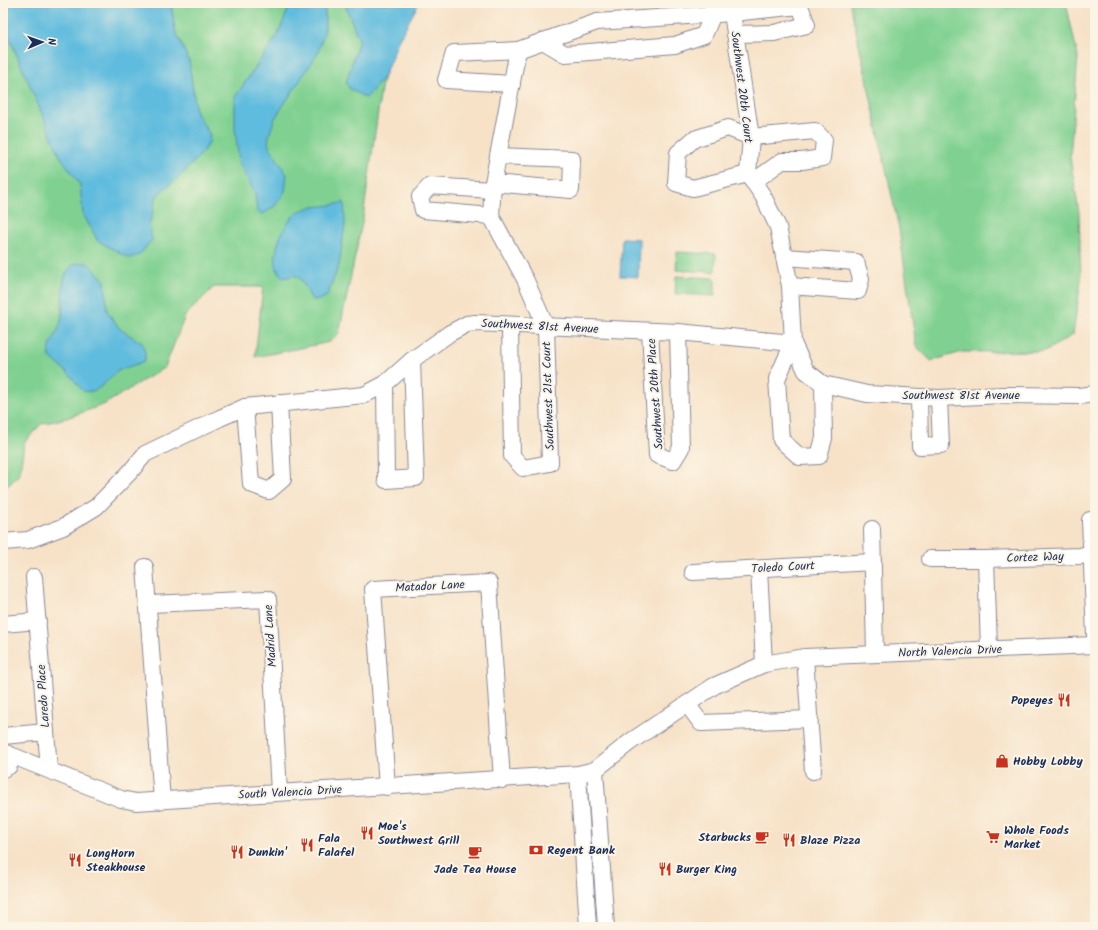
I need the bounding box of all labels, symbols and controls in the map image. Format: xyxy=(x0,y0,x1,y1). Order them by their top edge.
north arrow xyxy=(22,22,62,62)
street label: Southwest 20th Court xyxy=(725,30,758,144)
text: N xyxy=(42,38,60,46)
street label: Southwest 81st Avenue xyxy=(481,314,600,339)
street label: Southwest 20th Place xyxy=(642,337,669,450)
street label: Southwest 21st Court xyxy=(537,341,560,451)
street label: Southwest 81st Avenue xyxy=(902,386,1020,405)
street label: Cortez Way xyxy=(1006,547,1064,568)
street label: Toledo Court xyxy=(751,556,816,579)
street label: Matador Lane xyxy=(395,575,466,598)
street label: Madrid Lane xyxy=(259,603,282,668)
street label: North Valencia Drive xyxy=(898,640,1003,663)
street label: Laredo Place xyxy=(32,663,55,728)
place label: Popeyes xyxy=(1011,691,1053,710)
restaurant icon: Popeyes xyxy=(1056,692,1072,708)
place label: Hobby Lobby xyxy=(1013,752,1083,771)
shop icon: Hobby Lobby xyxy=(994,753,1010,769)
street label: South Valencia Drive xyxy=(238,780,343,805)
place label: Moe's Southwest Grill xyxy=(378,817,460,850)
place label: Whole Foods Market xyxy=(1004,821,1069,854)
restaurant icon: Moe's Southwest Grill xyxy=(359,825,375,841)
place label: Starbucks xyxy=(698,828,751,847)
place label: Fala Falafel xyxy=(318,829,355,862)
cafe icon: Starbucks xyxy=(754,829,770,845)
supermarket icon: Whole Foods Market xyxy=(985,829,1001,845)
place label: Blaze Pizza xyxy=(800,831,860,850)
restaurant icon: Blaze Pizza xyxy=(781,832,797,848)
restaurant icon: Fala Falafel xyxy=(299,837,315,853)
place label: Regent Bank xyxy=(547,841,616,860)
bank icon: Regent Bank xyxy=(528,842,544,858)
place label: Dunkin' xyxy=(248,843,288,862)
place label: LongHorn Steakhouse xyxy=(86,844,146,877)
restaurant icon: Dunkin' xyxy=(229,844,245,860)
cafe icon: Jade Tea House xyxy=(467,844,483,860)
restaurant icon: LongHorn Steakhouse xyxy=(67,852,83,868)
place label: Jade Tea House xyxy=(434,860,516,879)
place label: Burger King xyxy=(676,860,737,879)
restaurant icon: Burger King xyxy=(657,861,673,877)

